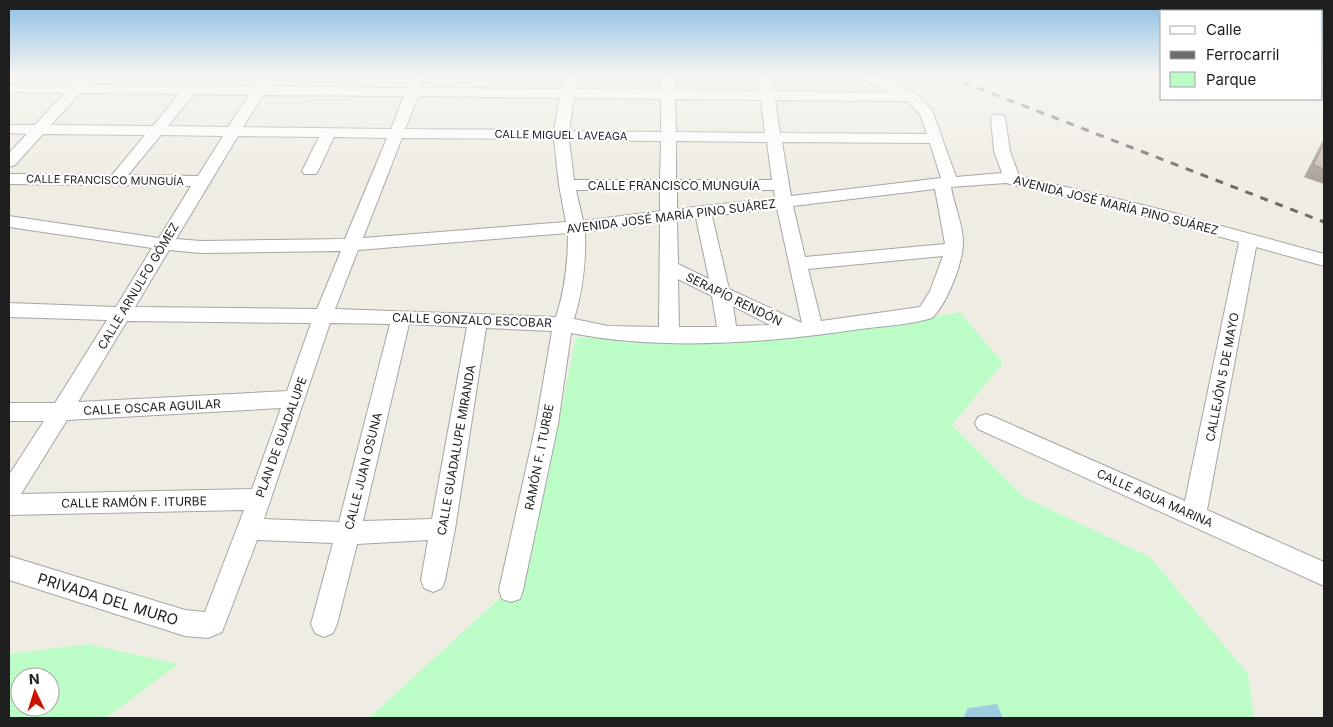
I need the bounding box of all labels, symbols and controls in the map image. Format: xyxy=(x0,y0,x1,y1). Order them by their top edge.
legend xyxy=(1160,10,1323,100)
text: Calle xyxy=(1206,20,1241,39)
text: Ferrocarril xyxy=(1206,45,1279,64)
text: Parque xyxy=(1206,70,1256,89)
street label: CALLE MIGUEL LAVEAGA xyxy=(494,127,628,143)
street label: CALLE FRANCISCO MUNGUÍA xyxy=(26,172,184,188)
street label: AVENIDA JOSÉ MARÍA PINO SUÁREZ xyxy=(1012,172,1220,238)
street label: CALLE FRANCISCO MUNGUÍA xyxy=(588,178,760,193)
street label: AVENIDA JOSÉ MARÍA PINO SUÁREZ xyxy=(565,196,777,236)
street label: CALLE ARNULFO GÓMEZ xyxy=(94,220,182,352)
street label: SERAPÍO RENDÓN xyxy=(683,269,785,329)
street label: CALLE GONZALO ESCOBAR xyxy=(392,310,552,330)
street label: CALLEJÓN 5 DE MAYO xyxy=(1202,311,1242,443)
street label: CALLE GUADALUPE MIRANDA xyxy=(434,363,478,537)
street label: PLAN DE GUADALUPE xyxy=(252,375,310,499)
street label: CALLE OSCAR AGUILAR xyxy=(83,396,221,418)
street label: RAMÓN F. I TURBE xyxy=(521,403,557,511)
street label: CALLE JUAN OSUNA xyxy=(341,411,385,531)
street label: CALLE AGUA MARINA xyxy=(1095,466,1215,530)
street label: CALLE RAMÓN F. ITURBE xyxy=(61,493,207,511)
street label: PRIVADA DEL MURO xyxy=(35,569,181,629)
north arrow xyxy=(10,667,60,717)
text: N xyxy=(28,670,40,687)

